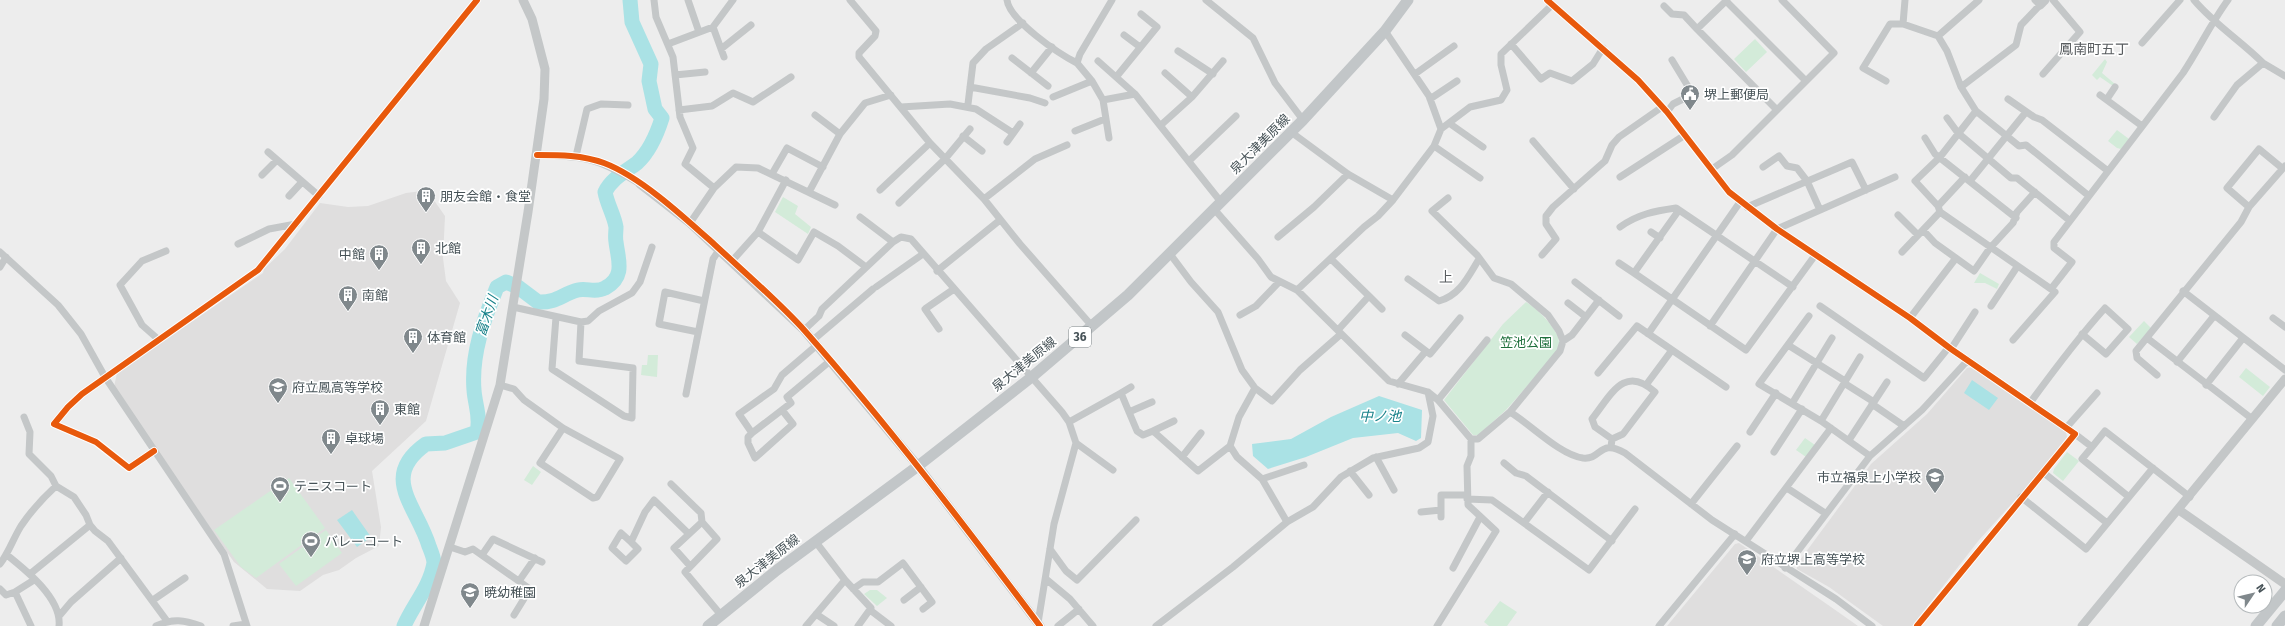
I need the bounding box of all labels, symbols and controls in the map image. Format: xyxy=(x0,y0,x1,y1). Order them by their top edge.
district label: 鳳南町五丁 xyxy=(2059,41,2129,58)
public building icon: 堺上郵便局 xyxy=(1679,83,1701,111)
place label: 堺上郵便局 xyxy=(1704,87,1769,102)
street label: 泉大津美原線 xyxy=(1227,111,1293,177)
building icon: 朋友会館・食堂 xyxy=(415,185,437,213)
place label: 朋友会館・食堂 xyxy=(440,189,531,204)
building icon: 北館 xyxy=(410,237,432,265)
place label: 北館 xyxy=(435,241,461,256)
building icon: 中館 xyxy=(368,243,390,271)
place label: 中館 xyxy=(339,247,365,262)
district label: 上 xyxy=(1439,269,1453,286)
building icon: 南館 xyxy=(337,284,359,312)
place label: 南館 xyxy=(362,288,388,303)
water label: 富木川 xyxy=(472,291,503,339)
building icon: 体育館 xyxy=(402,326,424,354)
road number: 36 xyxy=(1069,327,1091,347)
place label: 体育館 xyxy=(427,330,466,345)
street label: 泉大津美原線 xyxy=(989,334,1059,394)
park label: 笠池公園 xyxy=(1500,335,1552,350)
school or university icon: 府立鳳高等学校 xyxy=(267,376,289,404)
place label: 府立鳳高等学校 xyxy=(292,380,383,395)
building icon: 東館 xyxy=(369,398,391,426)
place label: 東館 xyxy=(394,402,420,417)
water label: 中ノ池 xyxy=(1359,408,1403,425)
building icon: 卓球場 xyxy=(320,427,342,455)
place label: 卓球場 xyxy=(345,431,384,446)
school or university icon: 市立福泉上小学校 xyxy=(1924,466,1946,494)
place label: 市立福泉上小学校 xyxy=(1817,470,1921,485)
sports icon: テニスコート xyxy=(269,475,291,503)
place label: テニスコート xyxy=(294,479,372,494)
sports icon: バレーコート xyxy=(300,530,322,558)
street label: 泉大津美原線 xyxy=(732,531,802,591)
place label: バレーコート xyxy=(325,534,403,549)
school or university icon: 府立堺上高等学校 xyxy=(1736,548,1758,576)
place label: 府立堺上高等学校 xyxy=(1761,552,1865,567)
north arrow xyxy=(2233,574,2273,614)
school or university icon: 暁幼稚園 xyxy=(459,581,481,609)
text: N xyxy=(2253,582,2268,595)
place label: 暁幼稚園 xyxy=(484,585,536,600)

